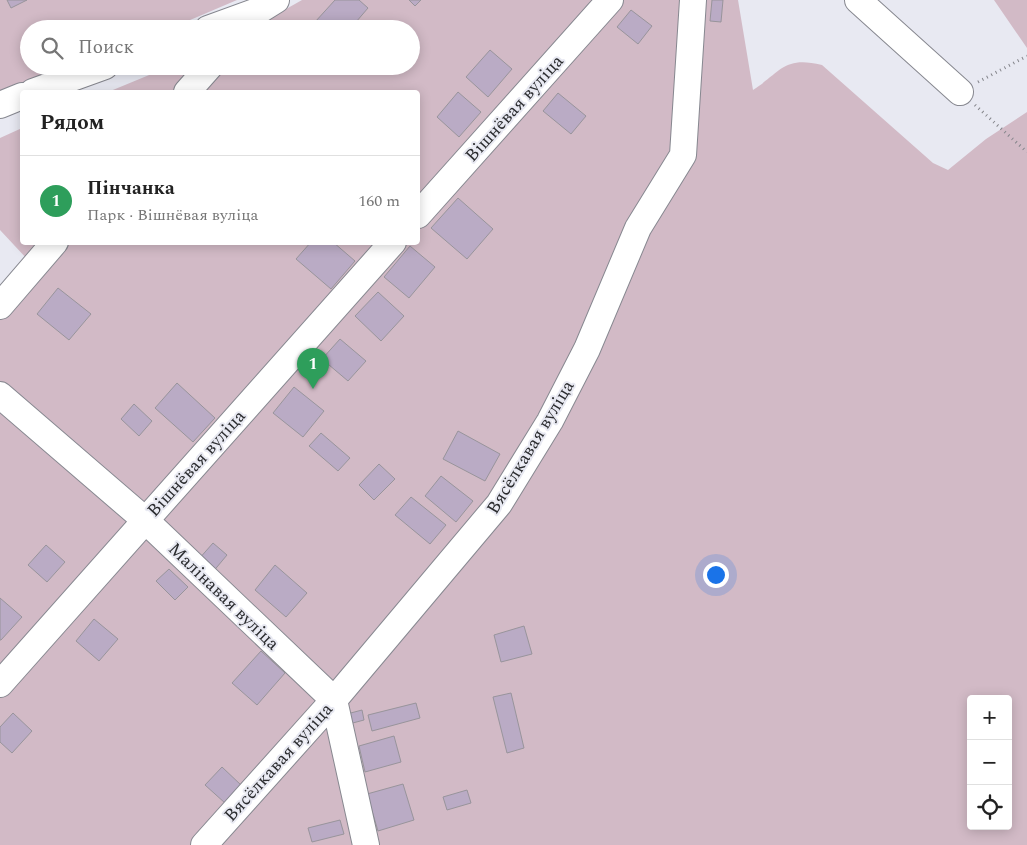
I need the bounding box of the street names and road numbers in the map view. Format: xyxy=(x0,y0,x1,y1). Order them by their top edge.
street label: Вішнёвая вуліца xyxy=(459,49,570,168)
street label: Вясёлкавая вуліца xyxy=(480,375,581,519)
street label: Вішнёвая вуліца xyxy=(141,404,252,523)
street label: Малінавая вуліца xyxy=(162,536,286,657)
street label: Вясёлкавая вуліца xyxy=(218,697,339,828)

